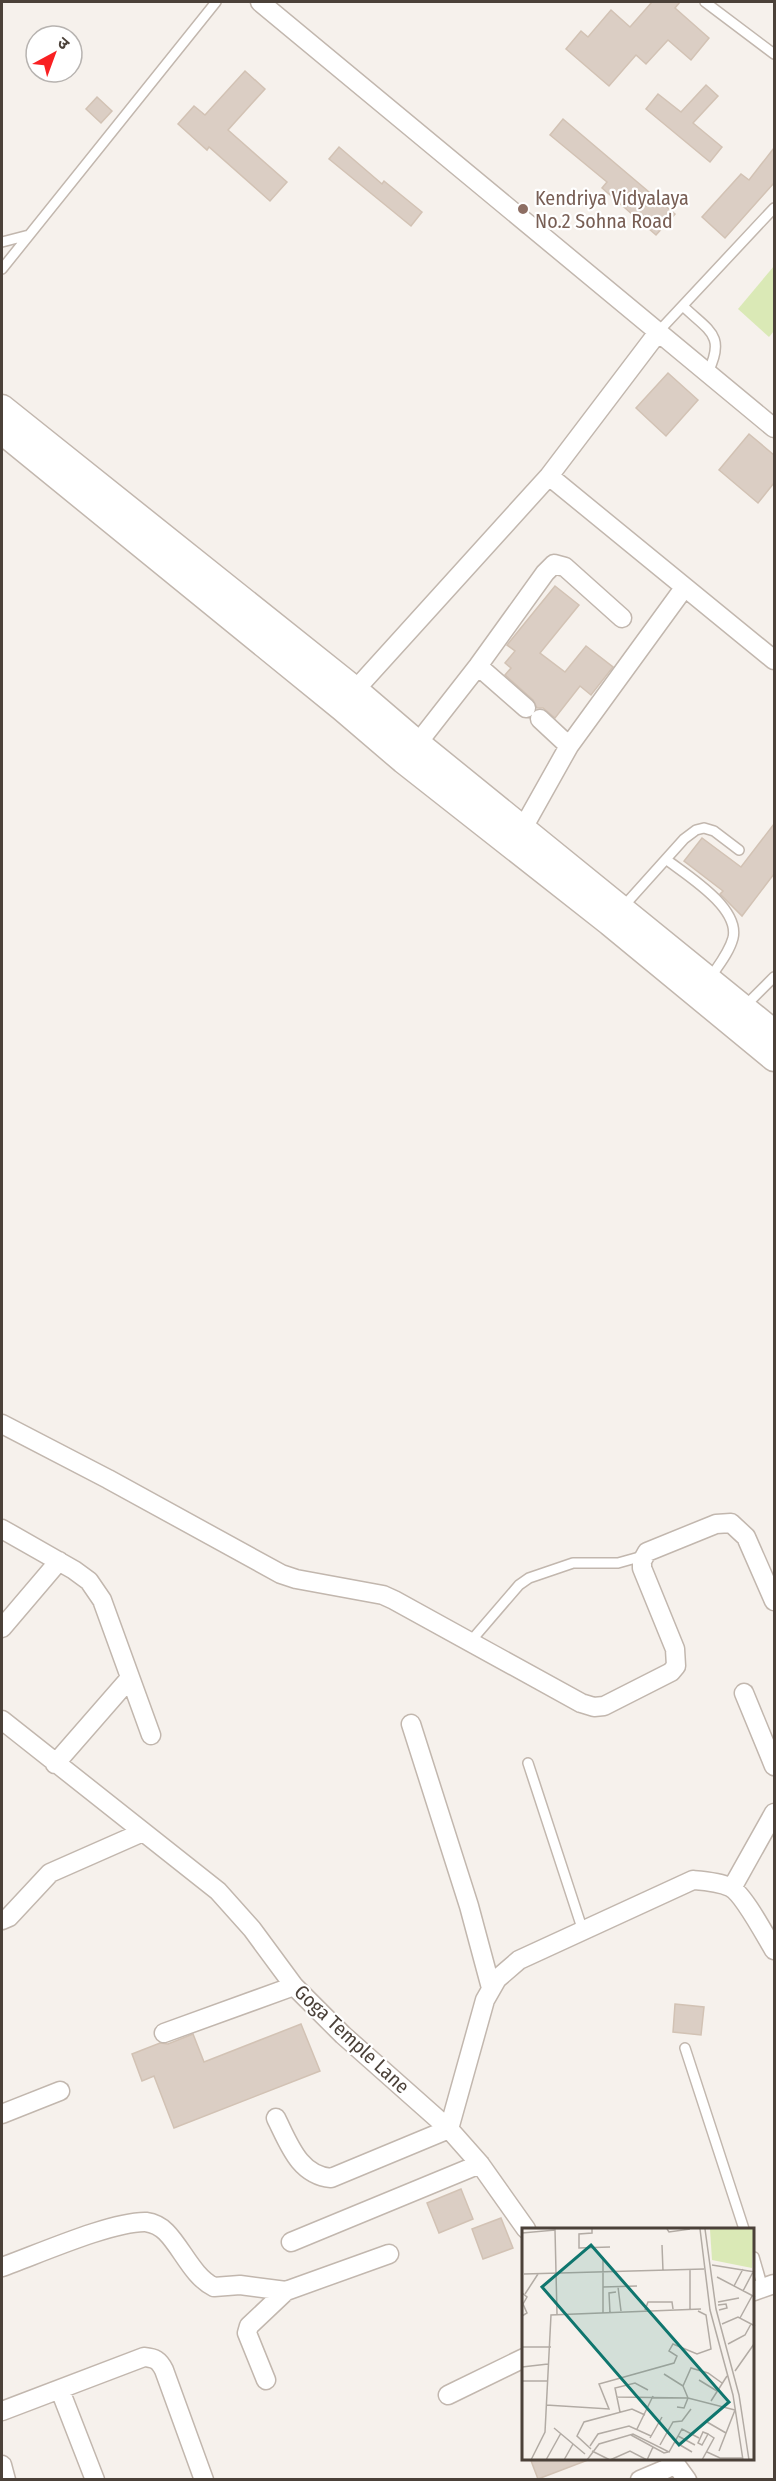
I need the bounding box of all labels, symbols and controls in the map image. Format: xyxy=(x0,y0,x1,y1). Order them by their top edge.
north arrow xyxy=(24,24,84,84)
text: उ xyxy=(54,33,74,54)
place label: Kendriya Vidyalaya No.2 Sohna Road xyxy=(535,186,689,233)
marker: Kendriya Vidyalaya No.2 Sohna Road xyxy=(516,202,530,216)
street label: Goga Temple Lane xyxy=(290,1980,414,2098)
inset map xyxy=(522,2228,755,2460)

